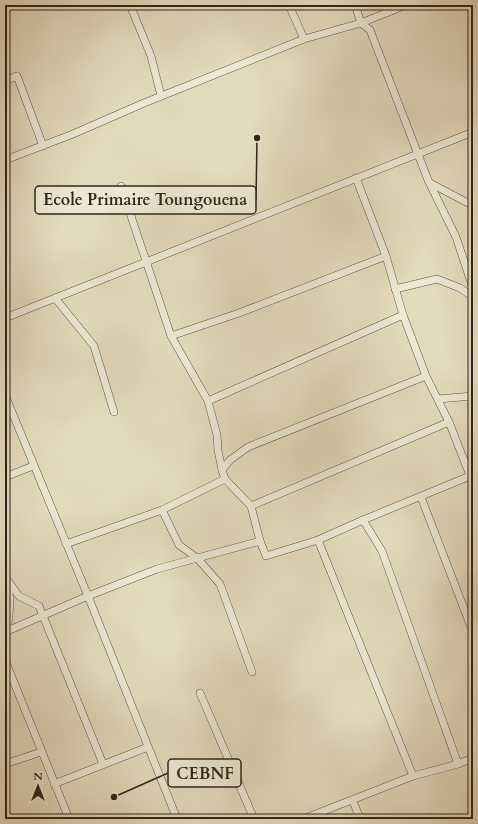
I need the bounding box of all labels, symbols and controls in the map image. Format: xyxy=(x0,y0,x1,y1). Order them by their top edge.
callout: Ecole Primaire Toungouena xyxy=(35,186,256,214)
text: Ecole Primaire Toungouena xyxy=(43,189,247,211)
callout: CEBNF xyxy=(168,759,241,787)
text: CEBNF xyxy=(176,763,234,785)
north arrow xyxy=(18,766,58,806)
text: N xyxy=(33,769,43,784)

